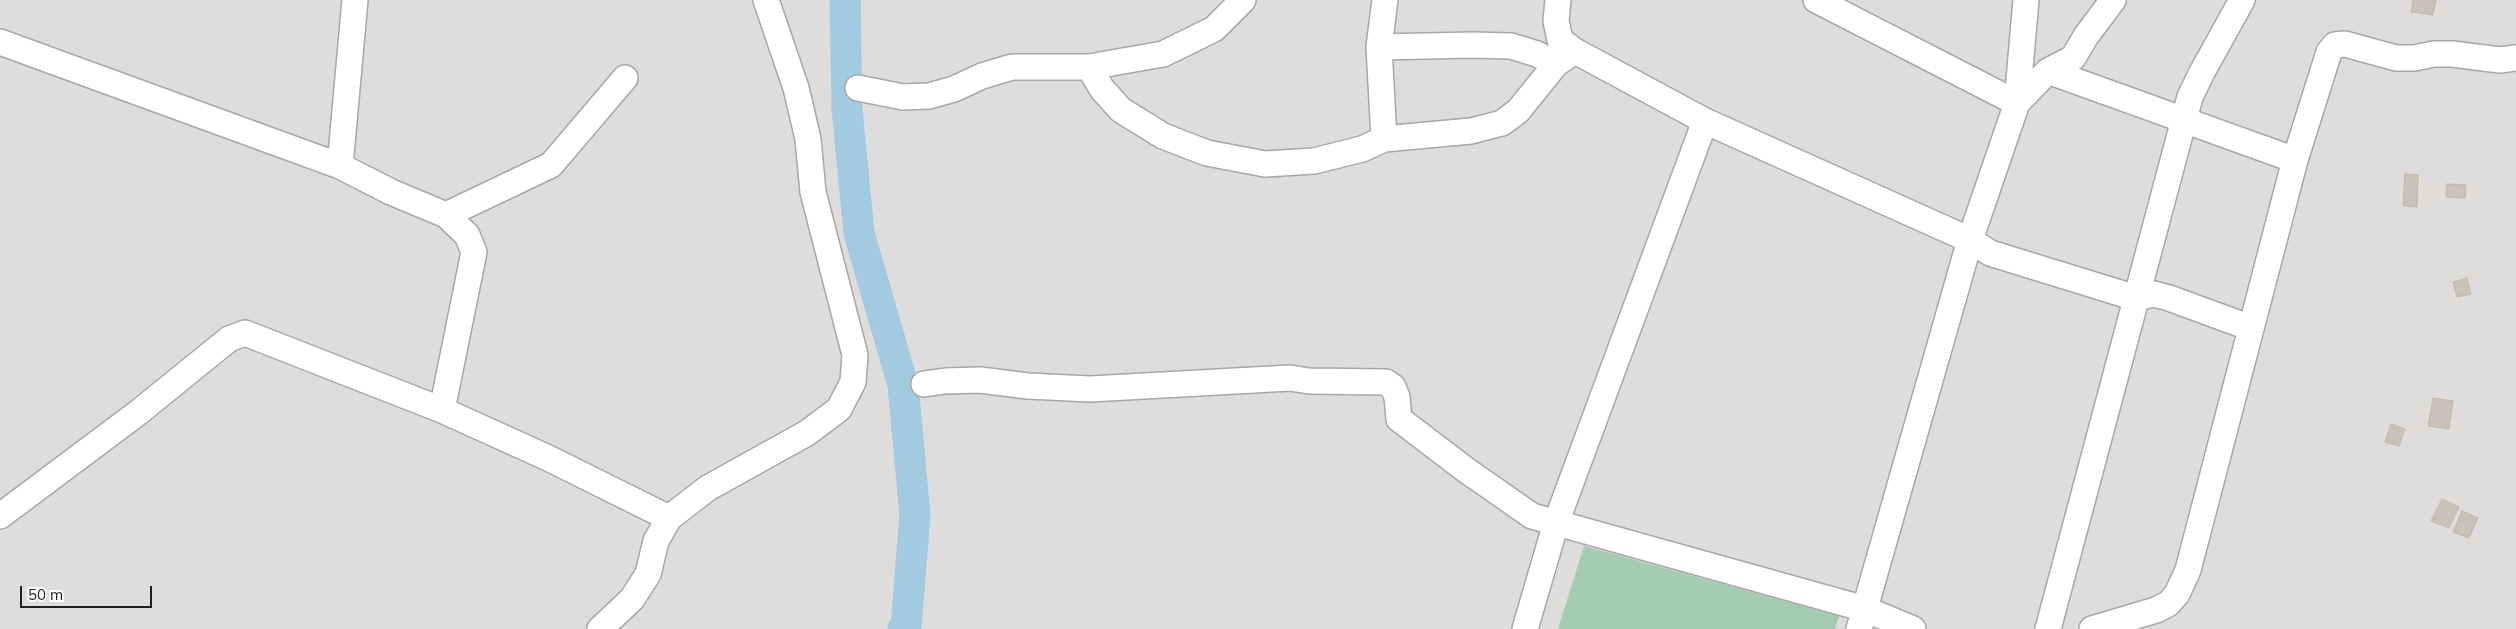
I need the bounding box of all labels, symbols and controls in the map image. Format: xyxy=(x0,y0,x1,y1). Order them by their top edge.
scale bar xyxy=(22,576,155,608)
text: 50 m xyxy=(28,585,63,604)

